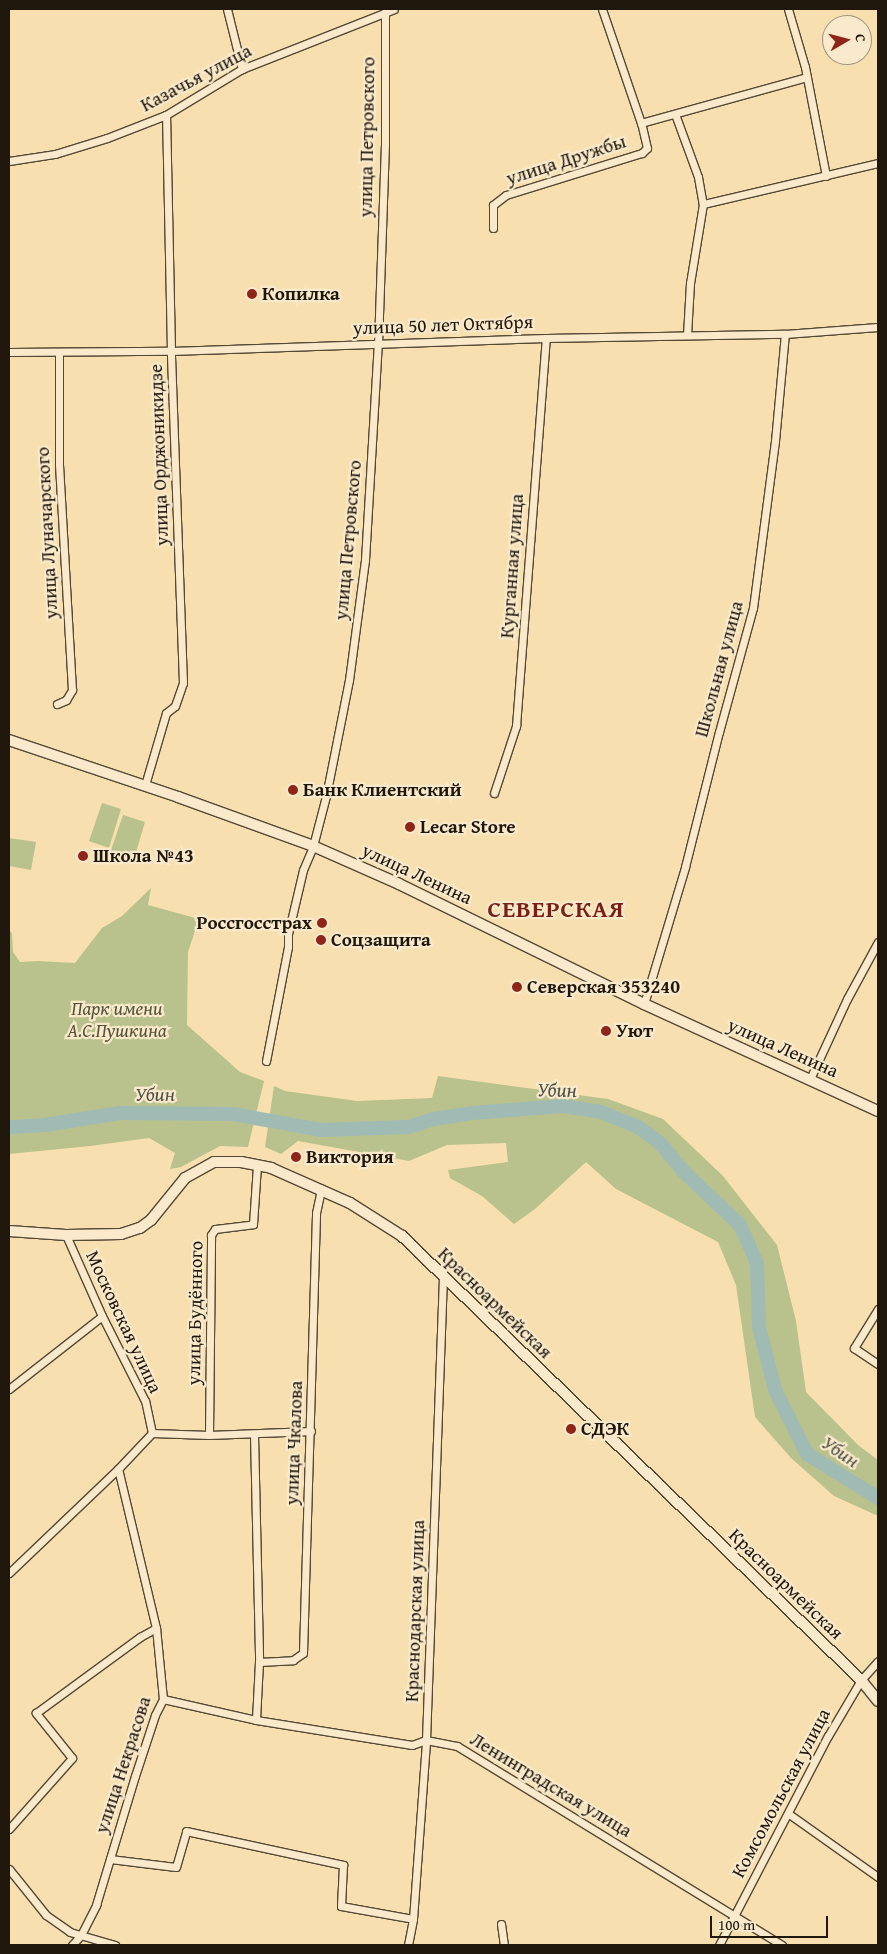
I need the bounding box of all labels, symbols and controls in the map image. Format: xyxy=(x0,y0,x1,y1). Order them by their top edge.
north arrow xyxy=(822,15,872,65)
text: С xyxy=(850,33,871,43)
street label: Казачья улица xyxy=(137,39,255,117)
street label: улица Петровского xyxy=(354,56,380,218)
street label: улица Дружбы xyxy=(503,130,629,190)
place label: Копилка xyxy=(262,283,340,305)
marker: Копилка xyxy=(246,288,258,300)
street label: улица 50 лет Октября xyxy=(352,310,534,340)
street label: улица Орджоникидзе xyxy=(144,364,174,546)
street label: улица Луначарского xyxy=(31,446,63,620)
street label: улица Петровского xyxy=(330,459,366,621)
street label: Курганная улица xyxy=(496,493,528,639)
street label: Школьная улица xyxy=(690,598,748,740)
place label: Банк Клиентский xyxy=(303,779,462,801)
marker: Банк Клиентский xyxy=(287,784,299,796)
place label: Lecar Store xyxy=(420,816,516,838)
marker: Lecar Store xyxy=(404,821,416,833)
street label: улица Ленина xyxy=(358,839,476,909)
place label: Школа №43 xyxy=(93,845,194,867)
marker: Школа №43 xyxy=(77,850,89,862)
district label: СЕВЕРСКАЯ xyxy=(486,895,626,923)
place label: Россгосстрах xyxy=(196,912,312,934)
marker: Россгосстрах xyxy=(316,917,328,929)
place label: Соцзащита xyxy=(331,929,431,951)
marker: Соцзащита xyxy=(315,934,327,946)
place label: Северская 353240 xyxy=(527,976,680,998)
marker: Северская 353240 xyxy=(511,981,523,993)
park label: Парк имени А.С.Пушкина xyxy=(67,998,167,1042)
street label: улица Ленина xyxy=(724,1013,842,1083)
place label: Уют xyxy=(616,1020,653,1042)
marker: Уют xyxy=(600,1025,612,1037)
water label: Убин xyxy=(537,1077,577,1101)
water label: Убин xyxy=(135,1081,175,1105)
place label: Виктория xyxy=(306,1146,394,1168)
marker: Виктория xyxy=(290,1151,302,1163)
street label: улица Будённого xyxy=(182,1240,208,1386)
street label: Красноармейская xyxy=(433,1243,557,1363)
street label: Московская улица xyxy=(81,1247,167,1397)
street label: улица Чкалова xyxy=(280,1380,308,1506)
place label: СДЭК xyxy=(581,1418,629,1440)
marker: СДЭК xyxy=(565,1423,577,1435)
water label: Убин xyxy=(818,1430,864,1472)
street label: Краснодарская улица xyxy=(400,1520,430,1702)
street label: Красноармейская xyxy=(724,1524,848,1644)
street label: улица Некрасова xyxy=(90,1694,156,1836)
street label: Комсомольская улица xyxy=(727,1705,835,1881)
street label: Ленинградская улица xyxy=(466,1728,636,1842)
scale bar xyxy=(712,1906,830,1938)
text: 100 m xyxy=(718,1914,755,1935)

